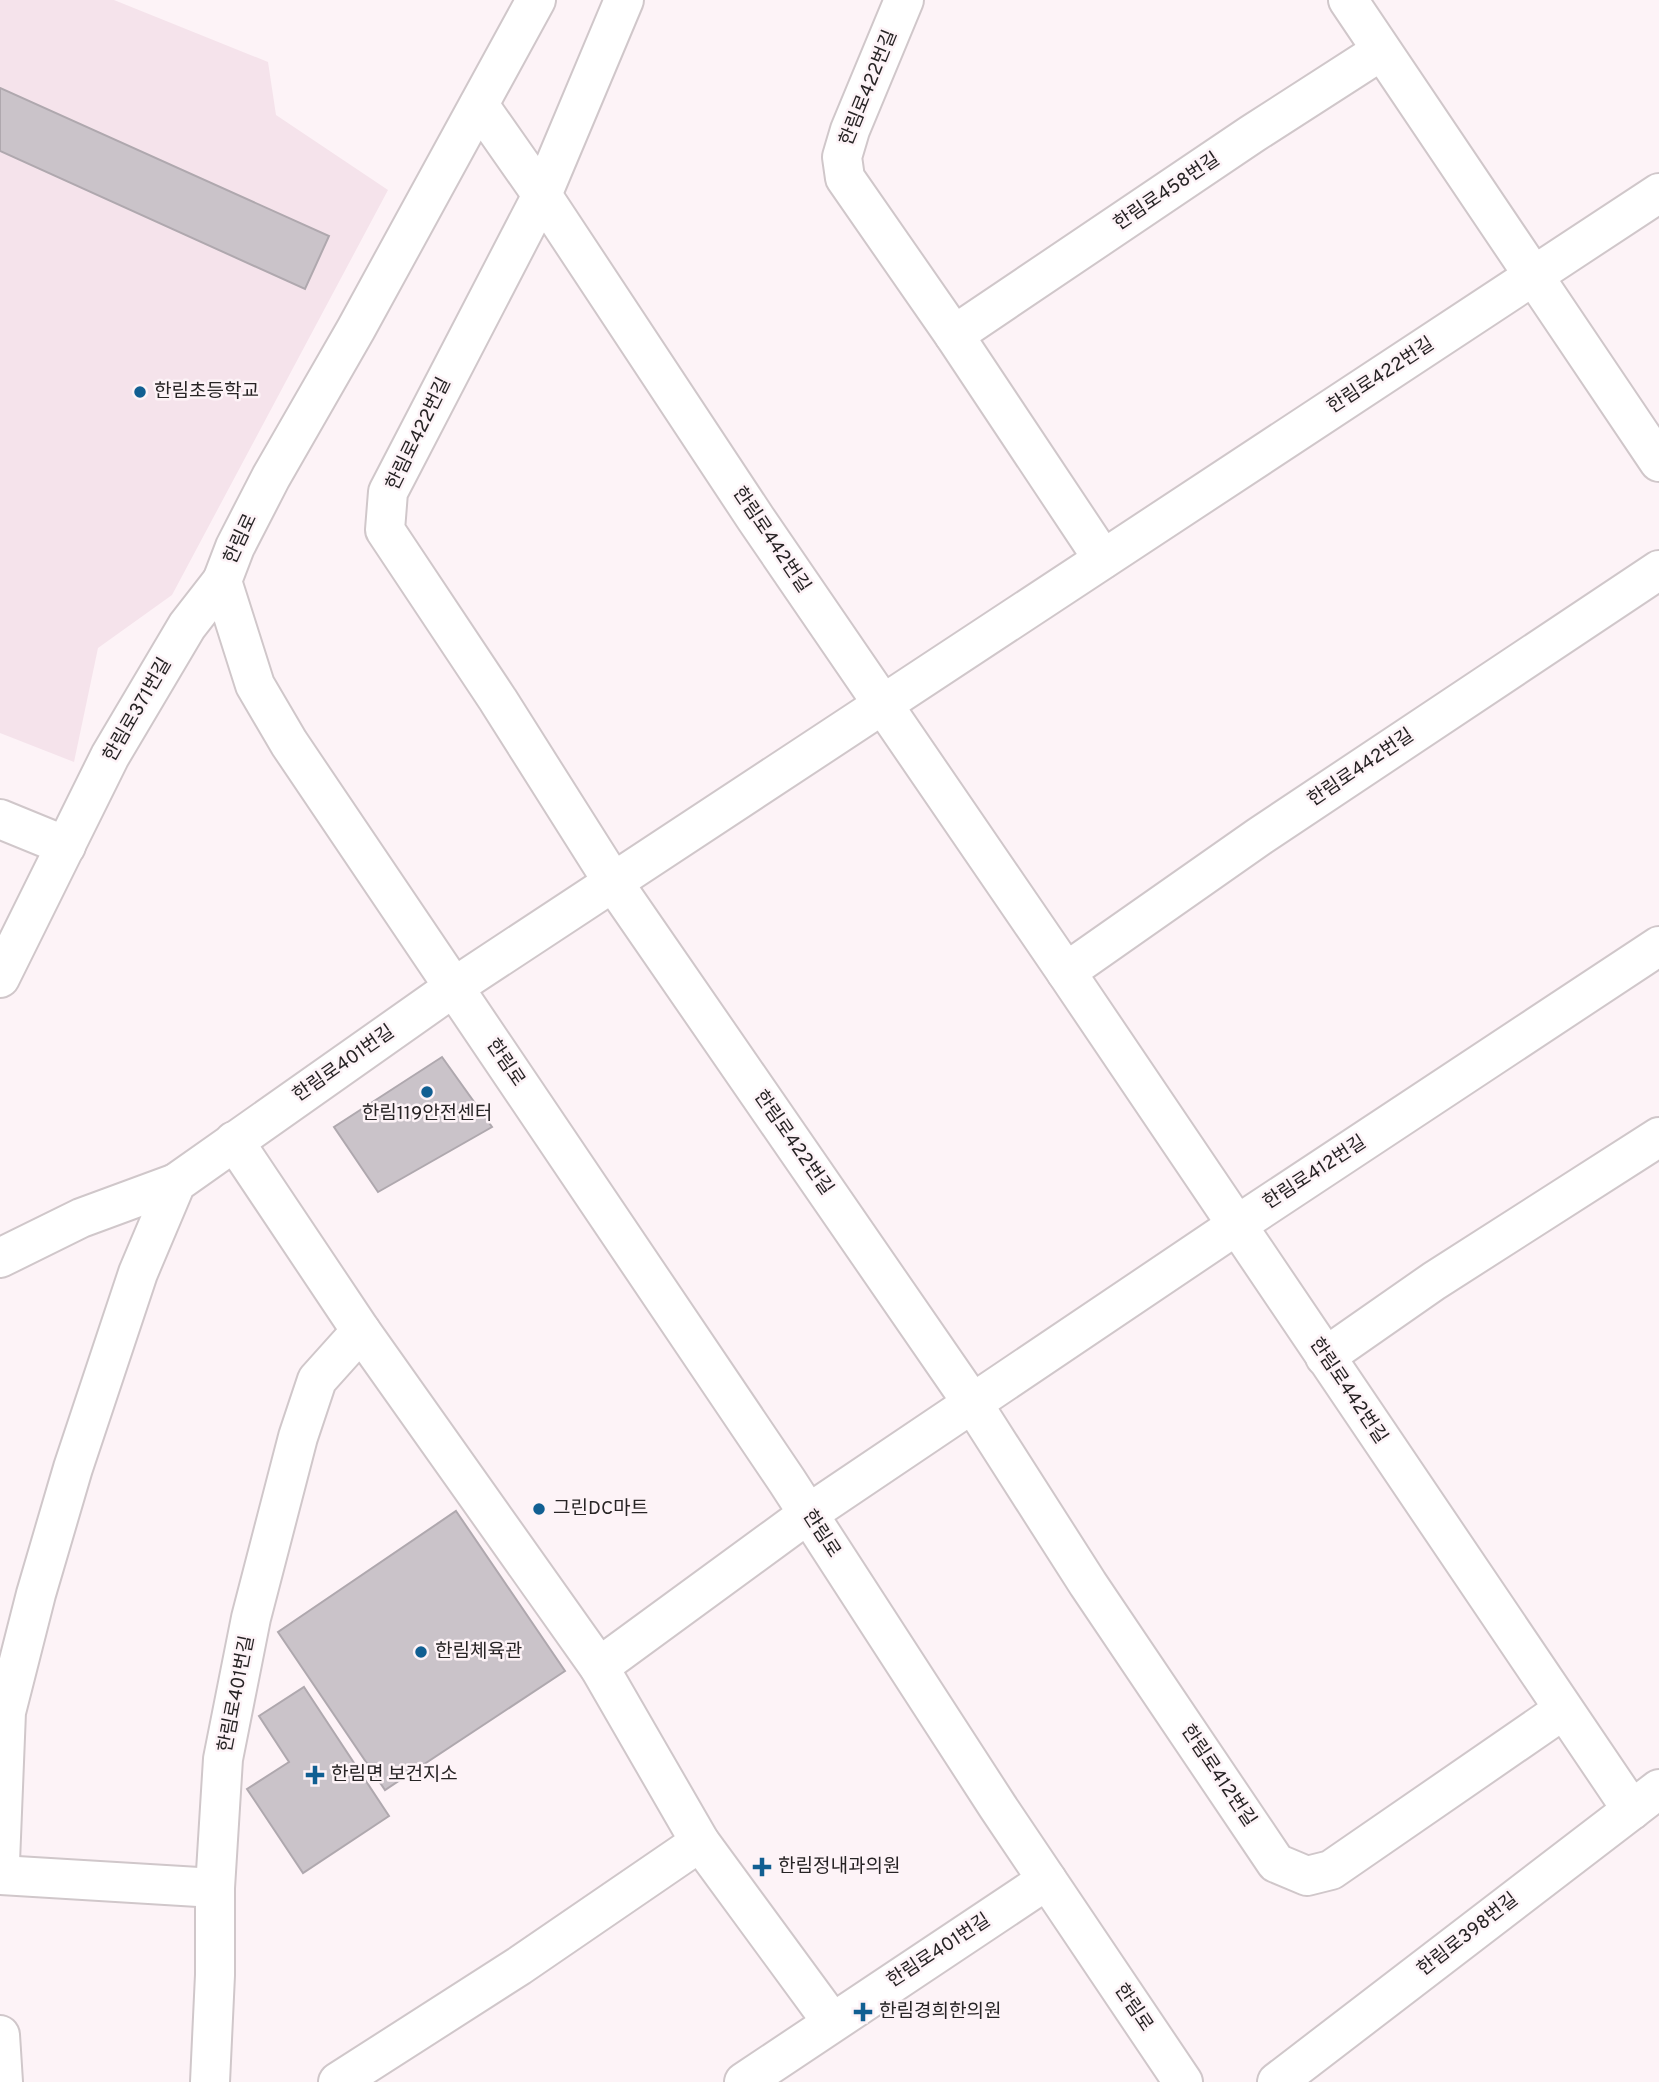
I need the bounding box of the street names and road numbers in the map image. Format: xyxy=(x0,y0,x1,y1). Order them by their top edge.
street label: 한림로422번길 xyxy=(835,27,903,149)
street label: 한림로458번길 xyxy=(1109,148,1225,236)
street label: 한림로422번길 xyxy=(1323,333,1439,419)
street label: 한림로422번길 xyxy=(381,374,457,494)
street label: 한림로442번길 xyxy=(727,482,815,598)
street label: 한림로 xyxy=(219,510,263,568)
street label: 한림로371번길 xyxy=(99,654,177,766)
street label: 한림로442번길 xyxy=(1303,724,1419,812)
street label: 한림로401번길 xyxy=(289,1020,399,1108)
street label: 한림로 xyxy=(480,1035,530,1091)
street label: 한림로422번길 xyxy=(748,1086,838,1200)
street label: 한림로412번길 xyxy=(1259,1131,1371,1215)
street label: 한림로442번길 xyxy=(1304,1333,1392,1449)
street label: 한림로 xyxy=(797,1505,845,1563)
street label: 한림로401번길 xyxy=(214,1634,260,1754)
street label: 한림로412번길 xyxy=(1175,1720,1261,1832)
street label: 한림로398번길 xyxy=(1413,1888,1523,1982)
street label: 한림로401번길 xyxy=(883,1909,995,1993)
street label: 한림로 xyxy=(1108,1980,1158,2036)

